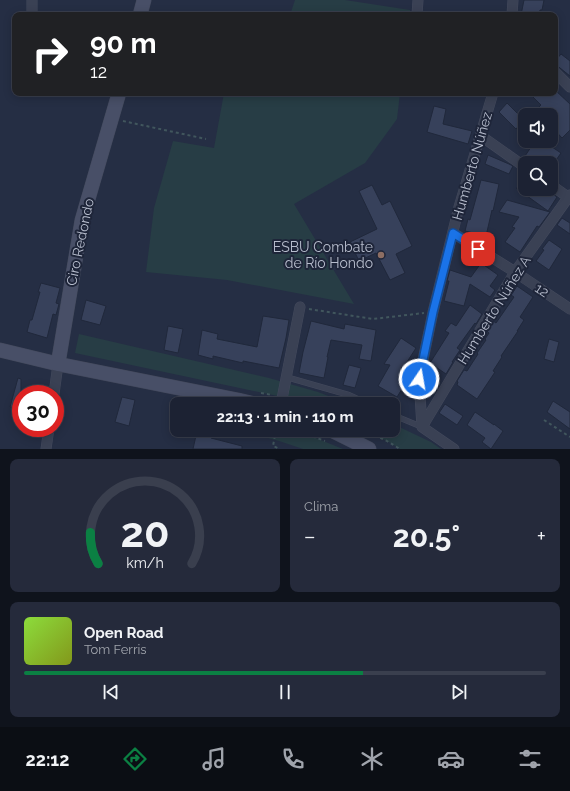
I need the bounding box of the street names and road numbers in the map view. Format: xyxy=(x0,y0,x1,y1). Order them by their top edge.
street label: Humberto Núñez xyxy=(449,110,495,222)
street label: Ciro Redondo xyxy=(63,197,97,287)
street label: Humberto Núñez A xyxy=(454,252,534,367)
street label: 12 xyxy=(532,280,552,300)

